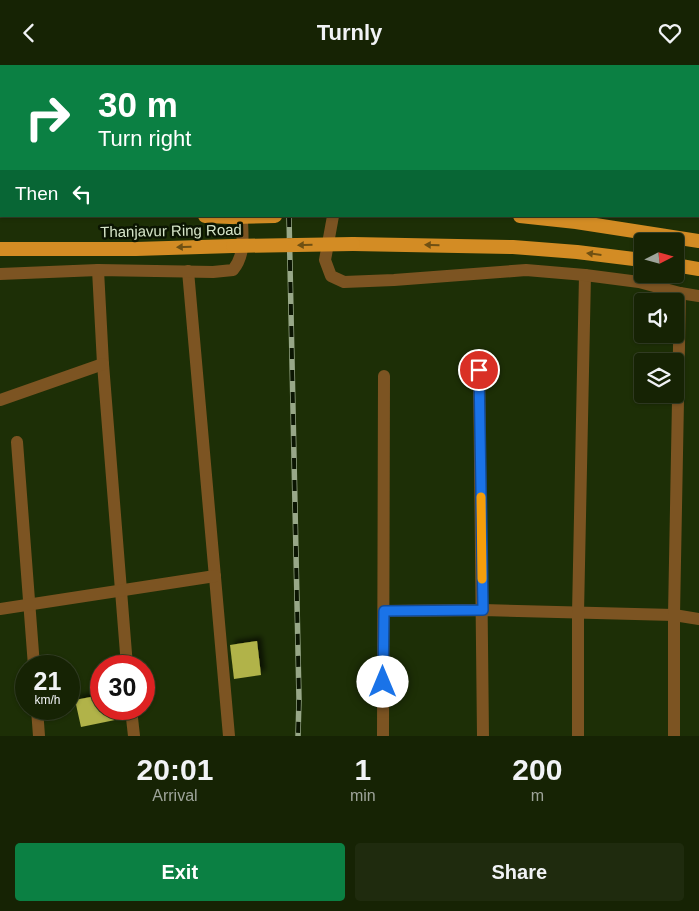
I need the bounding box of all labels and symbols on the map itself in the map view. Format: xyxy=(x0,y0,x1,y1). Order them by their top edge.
street label: Thanjavur Ring Road xyxy=(100,221,242,240)
north arrow xyxy=(634,233,684,283)
one-way arrow xyxy=(296,241,312,249)
one-way arrow xyxy=(424,241,440,249)
one-way arrow xyxy=(176,244,192,252)
one-way arrow xyxy=(586,250,602,258)
pin xyxy=(458,349,500,391)
speed limit sign: 30 xyxy=(90,655,155,720)
position arrow xyxy=(356,655,408,707)

